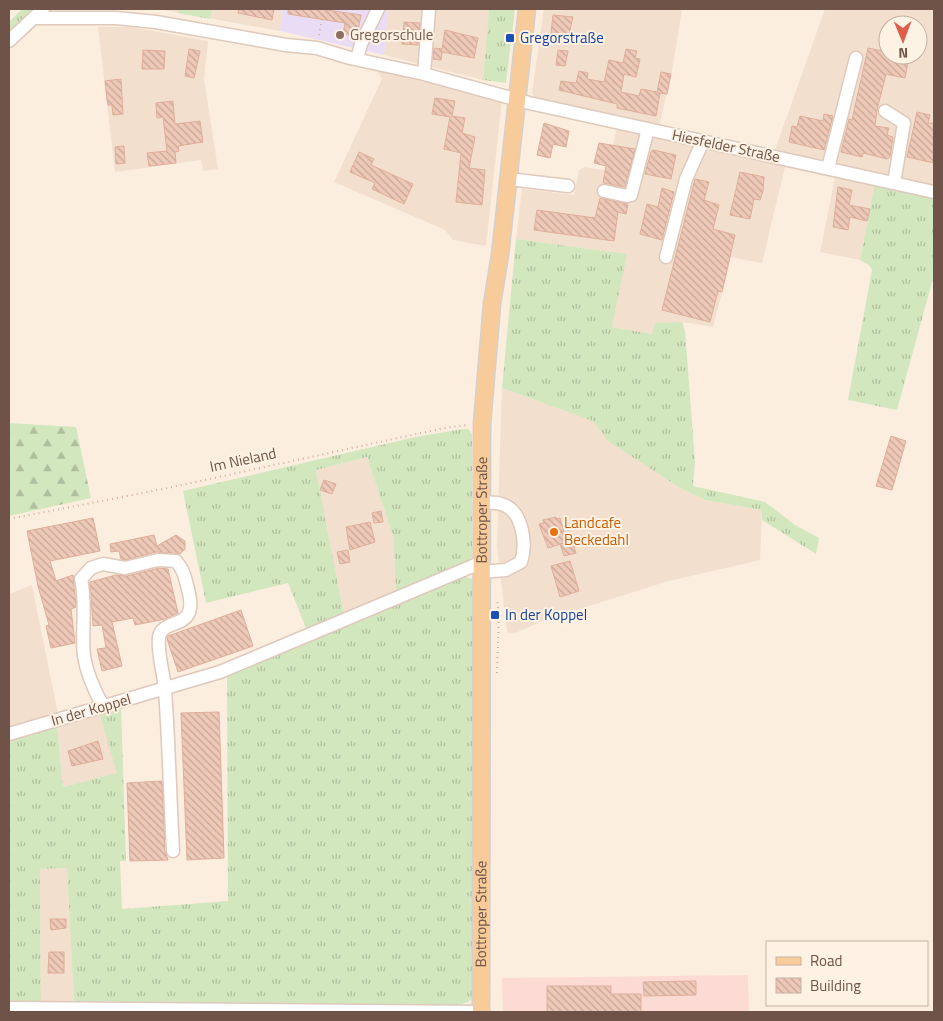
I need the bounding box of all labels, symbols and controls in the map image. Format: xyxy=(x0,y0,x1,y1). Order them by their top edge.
north arrow xyxy=(878,15,928,65)
place label: Gregorschule xyxy=(350,23,433,46)
place label: Gregorstraße xyxy=(520,26,604,49)
marker: Gregorschule xyxy=(334,29,346,41)
marker: Gregorstraße xyxy=(504,32,516,44)
text: N xyxy=(898,43,908,64)
street label: Hiesfelder Straße xyxy=(670,123,782,168)
street label: Im Nieland xyxy=(207,441,278,478)
street label: Bottroper Straße xyxy=(470,457,493,563)
place label: Landcafe Beckedahl xyxy=(564,511,629,551)
marker: Landcafe Beckedahl xyxy=(548,526,560,538)
place label: In der Koppel xyxy=(505,603,587,626)
marker: In der Koppel xyxy=(489,609,501,621)
street label: In der Koppel xyxy=(48,687,134,732)
street label: Bottroper Straße xyxy=(469,861,492,967)
legend xyxy=(766,941,928,1006)
text: Road xyxy=(810,949,842,972)
text: Building xyxy=(810,974,861,997)

